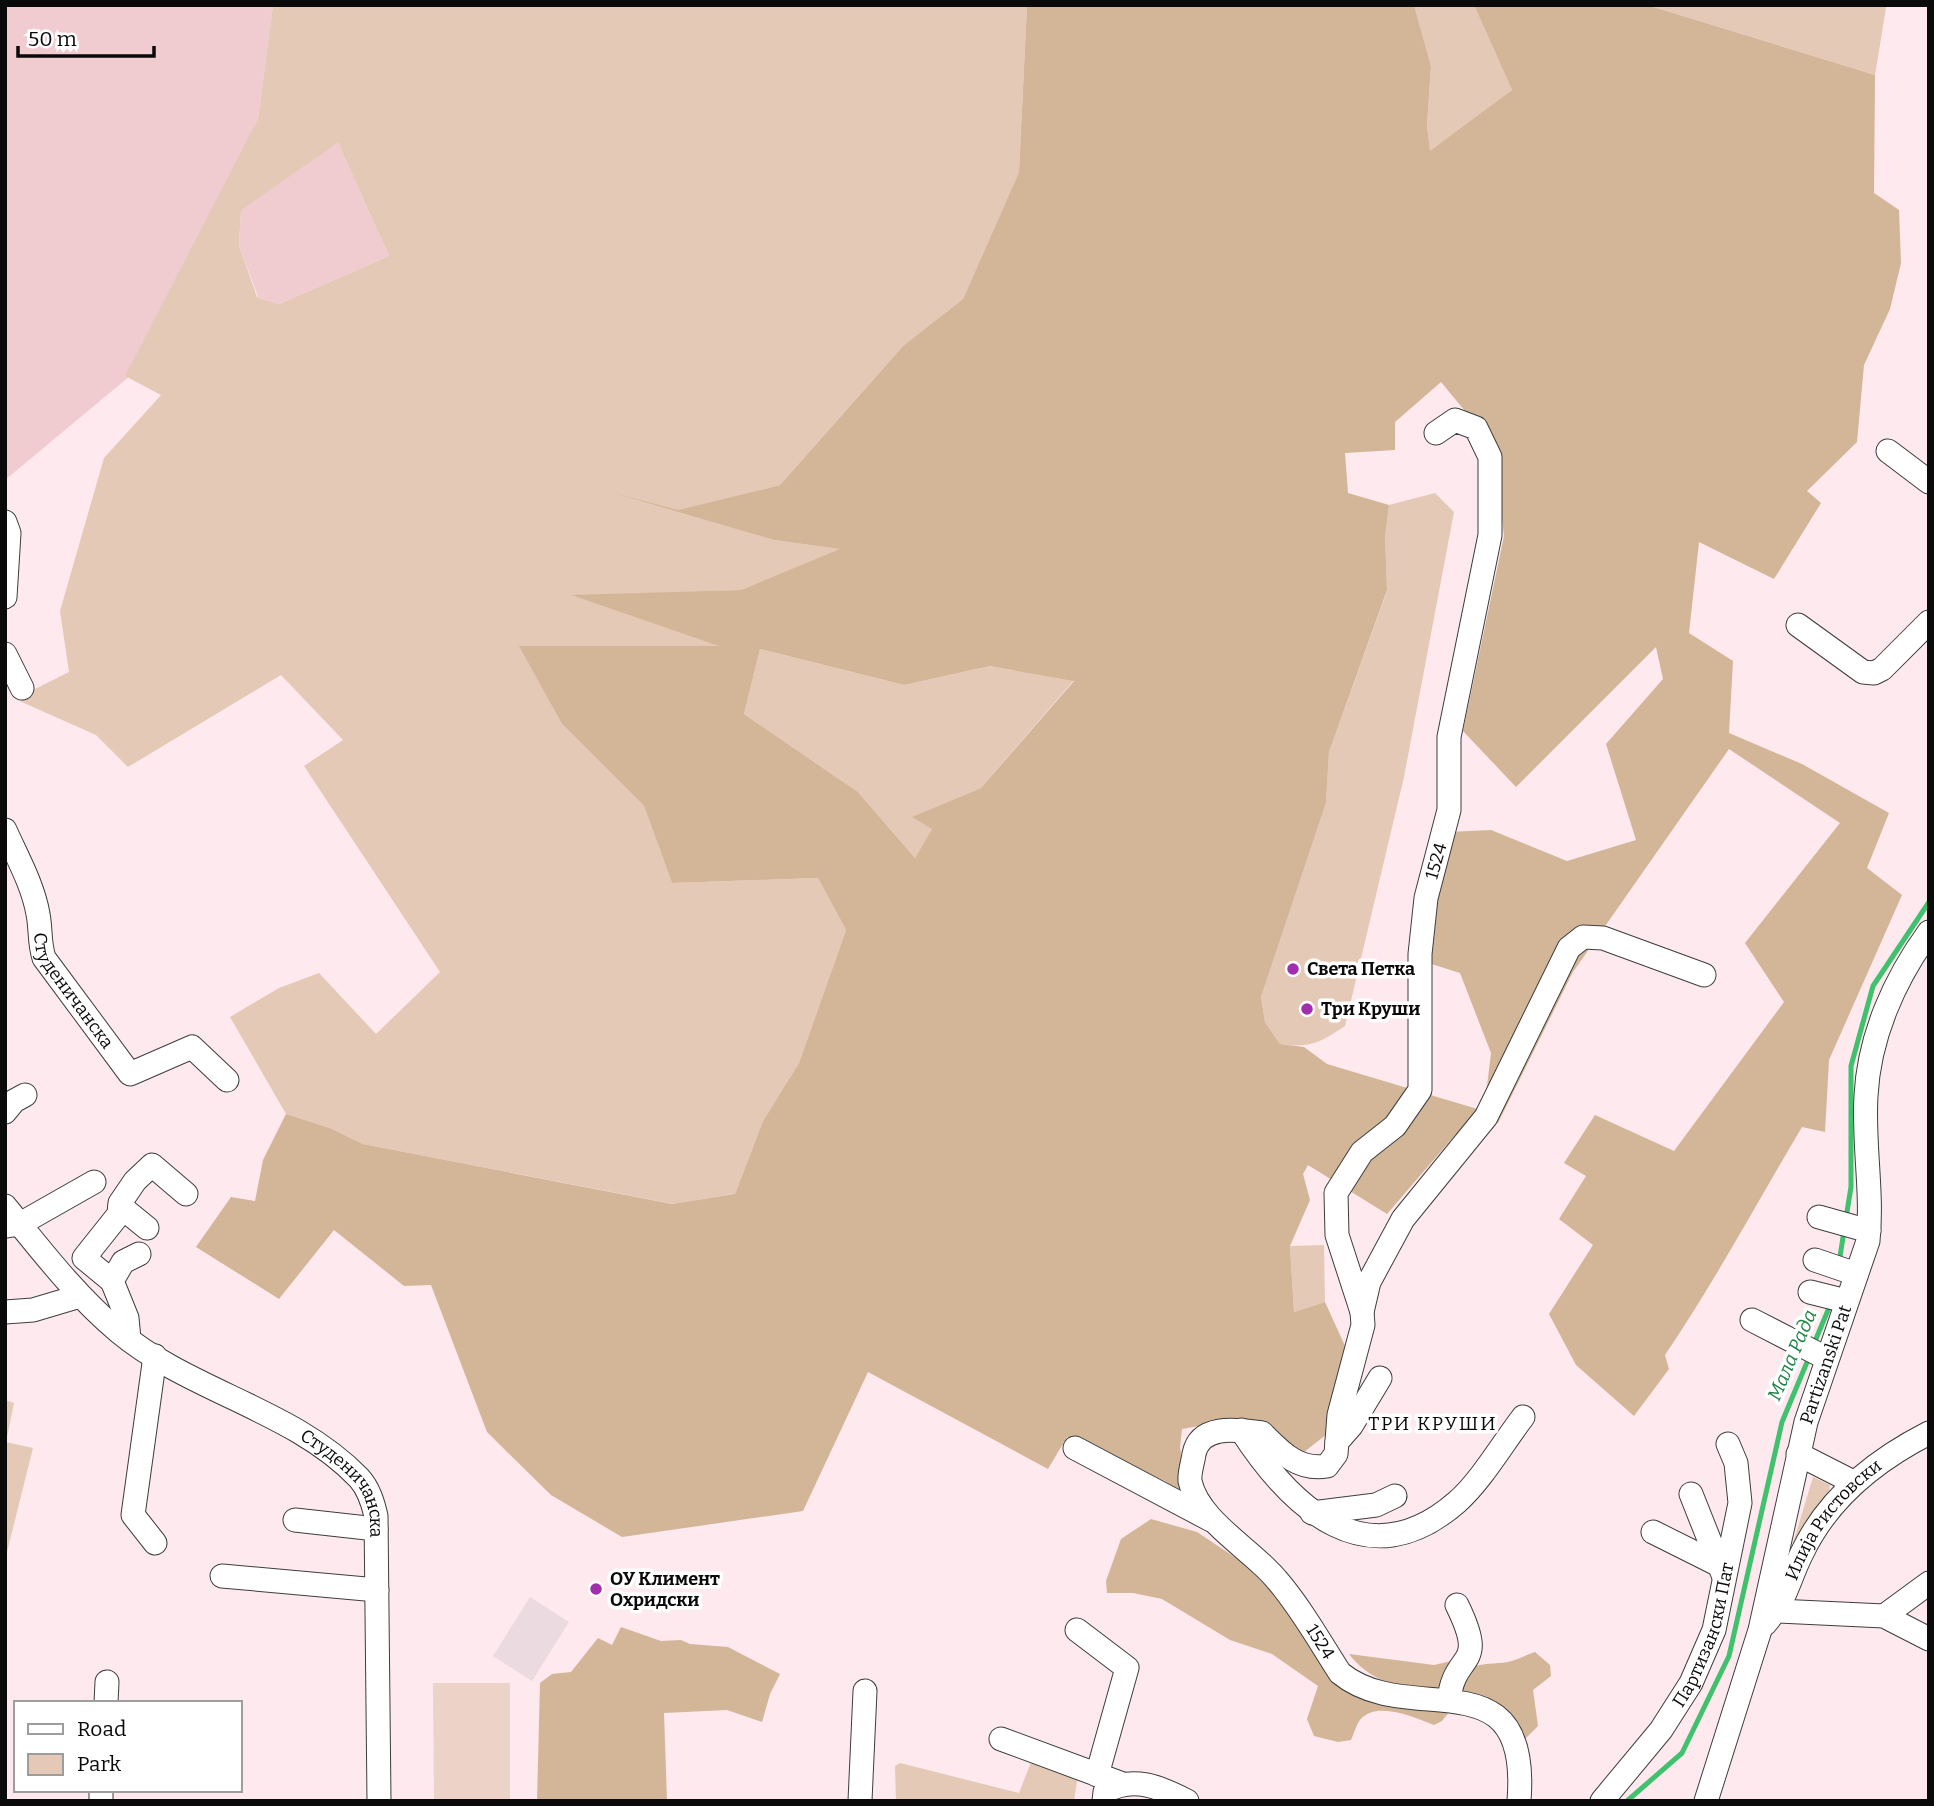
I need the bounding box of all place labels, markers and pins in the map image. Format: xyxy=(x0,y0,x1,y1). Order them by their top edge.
place label: Света Петка xyxy=(1307,958,1415,980)
marker: Света Петка xyxy=(1285,961,1301,977)
place label: Три Круши xyxy=(1321,998,1420,1020)
marker: Три Круши xyxy=(1299,1001,1315,1017)
place label: ОУ Климент Охридски xyxy=(610,1568,720,1611)
marker: ОУ Климент Охридски xyxy=(588,1581,604,1597)

